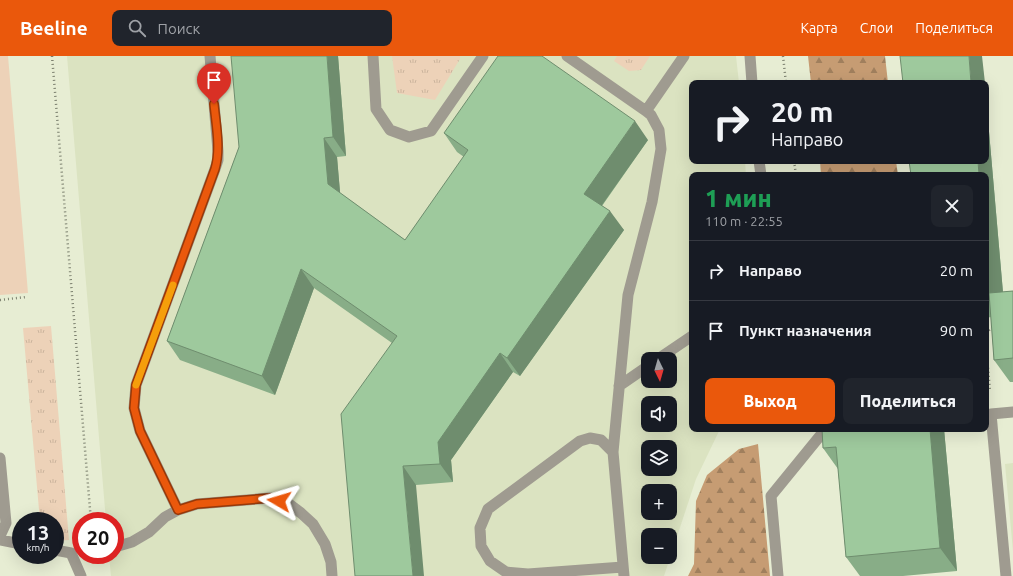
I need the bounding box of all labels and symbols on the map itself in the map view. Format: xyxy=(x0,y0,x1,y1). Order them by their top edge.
pin xyxy=(197,63,231,104)
north arrow xyxy=(641,352,677,388)
position arrow xyxy=(258,480,300,522)
speed limit sign: 20 xyxy=(72,512,124,564)

